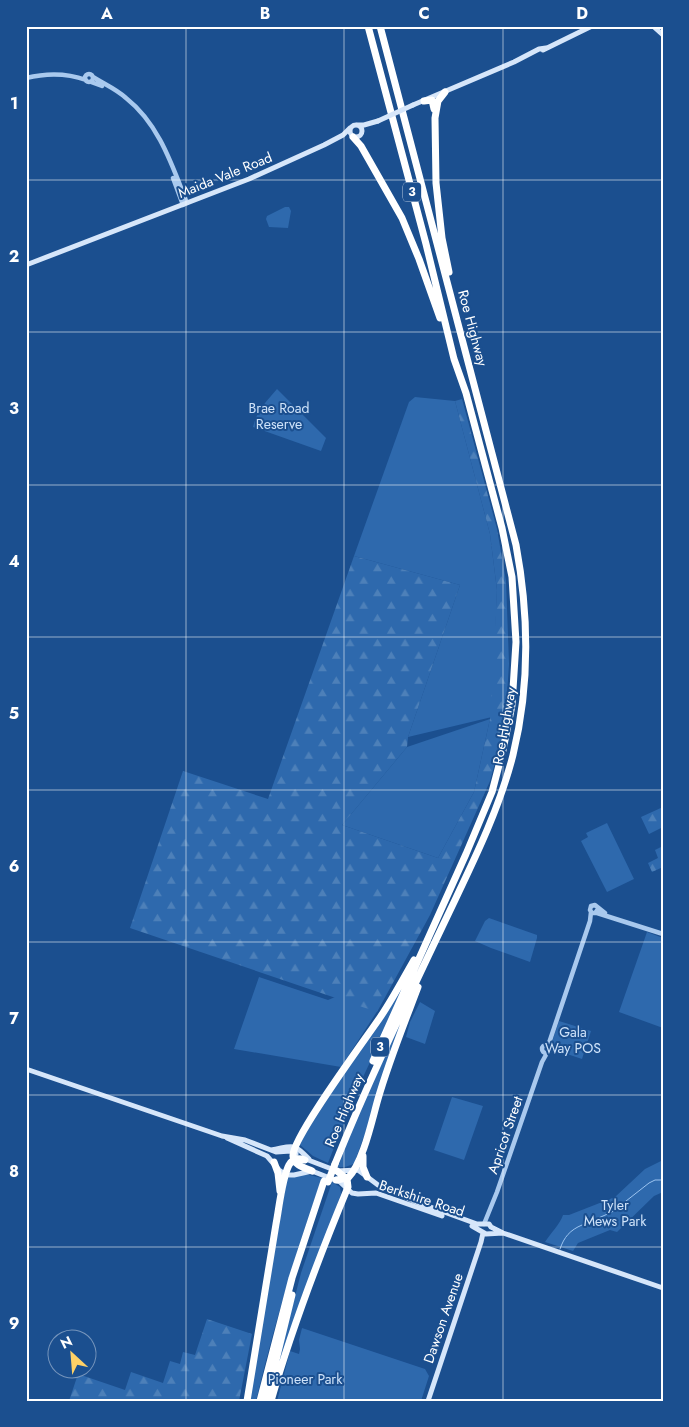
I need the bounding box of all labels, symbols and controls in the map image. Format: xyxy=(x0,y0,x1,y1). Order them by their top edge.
text: A xyxy=(100,2,113,25)
text: B xyxy=(260,2,270,25)
text: C xyxy=(418,2,430,25)
text: D xyxy=(576,2,588,25)
text: 1 xyxy=(10,92,18,115)
street label: Maida Vale Road xyxy=(175,147,275,203)
road number: 3 xyxy=(403,182,421,202)
text: 2 xyxy=(9,245,19,268)
street label: Roe Highway xyxy=(453,288,493,369)
text: 3 xyxy=(9,397,19,420)
park label: Brae Road Reserve xyxy=(249,398,309,434)
text: 4 xyxy=(8,550,20,573)
street label: Roe Highway xyxy=(487,685,521,766)
text: 5 xyxy=(9,702,19,725)
text: 6 xyxy=(9,855,19,878)
text: 7 xyxy=(9,1007,19,1030)
park label: Gala Way POS xyxy=(545,1022,601,1058)
road number: 3 xyxy=(371,1038,389,1056)
street label: Roe Highway xyxy=(320,1069,369,1150)
street label: Apricot Street xyxy=(482,1093,528,1177)
text: 8 xyxy=(9,1160,19,1183)
street label: Berkshire Road xyxy=(377,1175,467,1221)
park label: Tyler Mews Park xyxy=(584,1195,647,1231)
street label: Dawson Avenue xyxy=(418,1270,468,1366)
text: 9 xyxy=(9,1312,19,1335)
north arrow xyxy=(48,1330,98,1380)
text: N xyxy=(57,1331,76,1354)
park label: Pioneer Park xyxy=(268,1369,343,1389)

